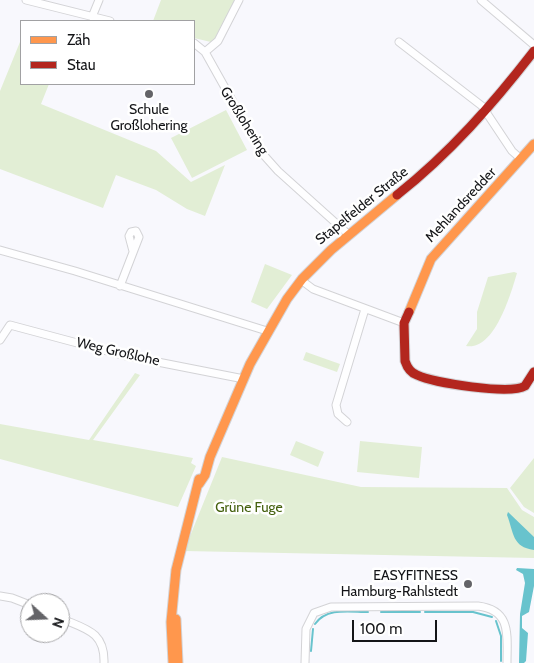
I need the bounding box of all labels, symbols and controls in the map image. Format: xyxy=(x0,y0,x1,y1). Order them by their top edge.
legend xyxy=(20,20,195,85)
text: Zäh xyxy=(67,31,90,49)
text: Stau xyxy=(67,56,96,74)
street label: Großlohering xyxy=(216,84,272,158)
marker: Schule Großlohering xyxy=(143,88,155,100)
place label: Schule Großlohering xyxy=(110,102,188,134)
street label: Stapelfelder Straße xyxy=(312,164,412,248)
street label: Mehlandsredder xyxy=(422,164,500,246)
street label: Weg Großlohe xyxy=(75,334,161,370)
park label: Grüne Fuge xyxy=(215,500,283,516)
place label: EASYFITNESS Hamburg-Rahlstedt xyxy=(341,568,458,600)
marker: EASYFITNESS Hamburg-Rahlstedt xyxy=(462,578,474,590)
north arrow xyxy=(20,593,70,643)
scale bar xyxy=(354,610,439,642)
text: N xyxy=(48,615,68,631)
text: 100 m xyxy=(360,620,402,638)

